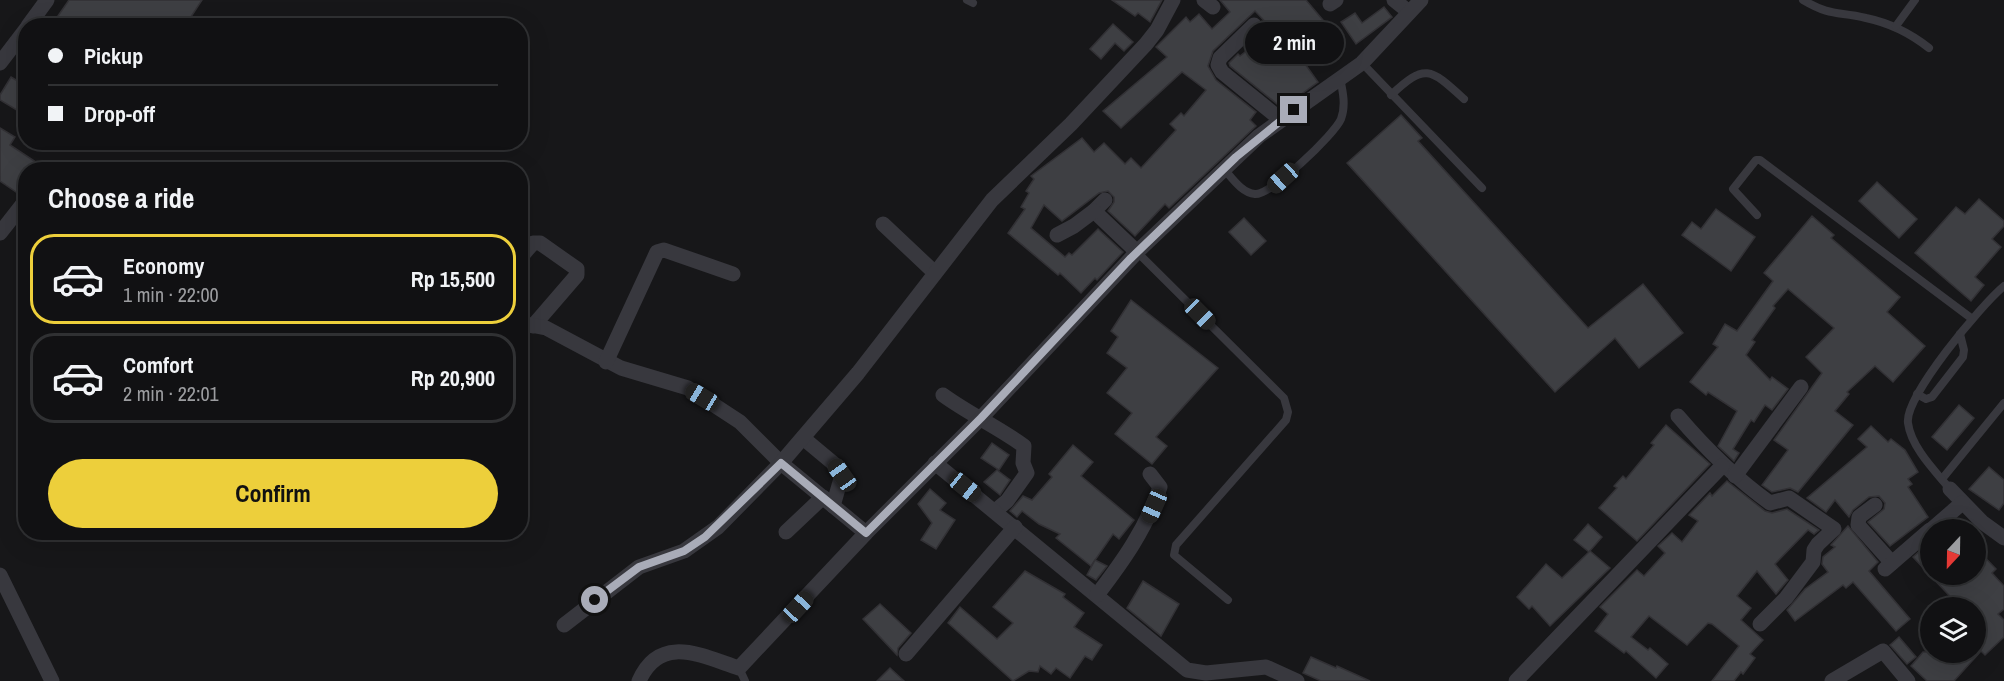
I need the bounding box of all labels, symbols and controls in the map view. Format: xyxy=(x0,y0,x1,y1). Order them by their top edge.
callout: 2 min xyxy=(1244,23,1344,65)
text: 2 min xyxy=(1273,29,1316,56)
text: Pickup xyxy=(84,41,143,71)
route end xyxy=(1280,96,1307,123)
text: Drop-off xyxy=(84,99,155,129)
car xyxy=(1264,159,1302,197)
text: Choose a ride xyxy=(48,180,194,216)
text: Economy xyxy=(123,251,204,281)
icon: car xyxy=(51,252,105,306)
text: Rp 15,500 xyxy=(411,264,495,294)
text: 1 min · 22:00 xyxy=(123,281,219,308)
car xyxy=(1181,295,1219,333)
text: Comfort xyxy=(123,350,193,380)
icon: car xyxy=(51,351,105,405)
text: Rp 20,900 xyxy=(411,363,495,393)
text: 2 min · 22:01 xyxy=(123,380,219,407)
car xyxy=(682,380,722,414)
car xyxy=(824,455,860,495)
button: Confirm xyxy=(48,459,498,528)
car xyxy=(945,469,985,505)
car xyxy=(1138,486,1170,526)
north arrow xyxy=(1920,519,1986,585)
map controls xyxy=(1920,519,1986,663)
route start xyxy=(581,586,608,613)
car xyxy=(779,588,817,626)
button: layers xyxy=(1920,597,1986,663)

